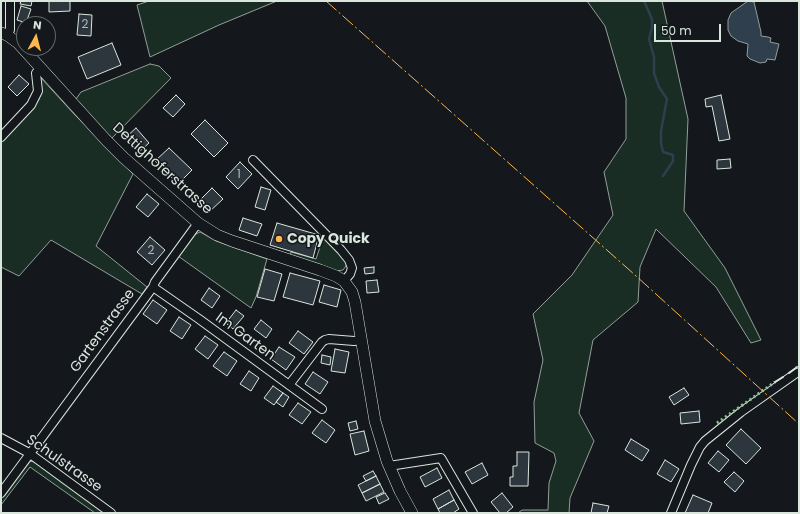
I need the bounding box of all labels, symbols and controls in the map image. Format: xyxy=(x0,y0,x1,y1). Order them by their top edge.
north arrow xyxy=(16,16,56,56)
scale bar xyxy=(656,16,723,42)
text: N xyxy=(32,17,42,34)
house number: 2 xyxy=(82,18,88,32)
text: 50 m xyxy=(661,22,692,39)
street label: Dettighoferstrasse xyxy=(109,120,215,218)
house number: 1 xyxy=(237,168,241,182)
place label: Copy Quick xyxy=(287,231,370,247)
marker: Copy Quick xyxy=(274,234,284,244)
house number: 2 xyxy=(148,244,154,258)
street label: Gartenstrasse xyxy=(67,286,139,376)
street label: Im Garten xyxy=(212,310,278,364)
street label: Schulstrasse xyxy=(23,432,105,496)

